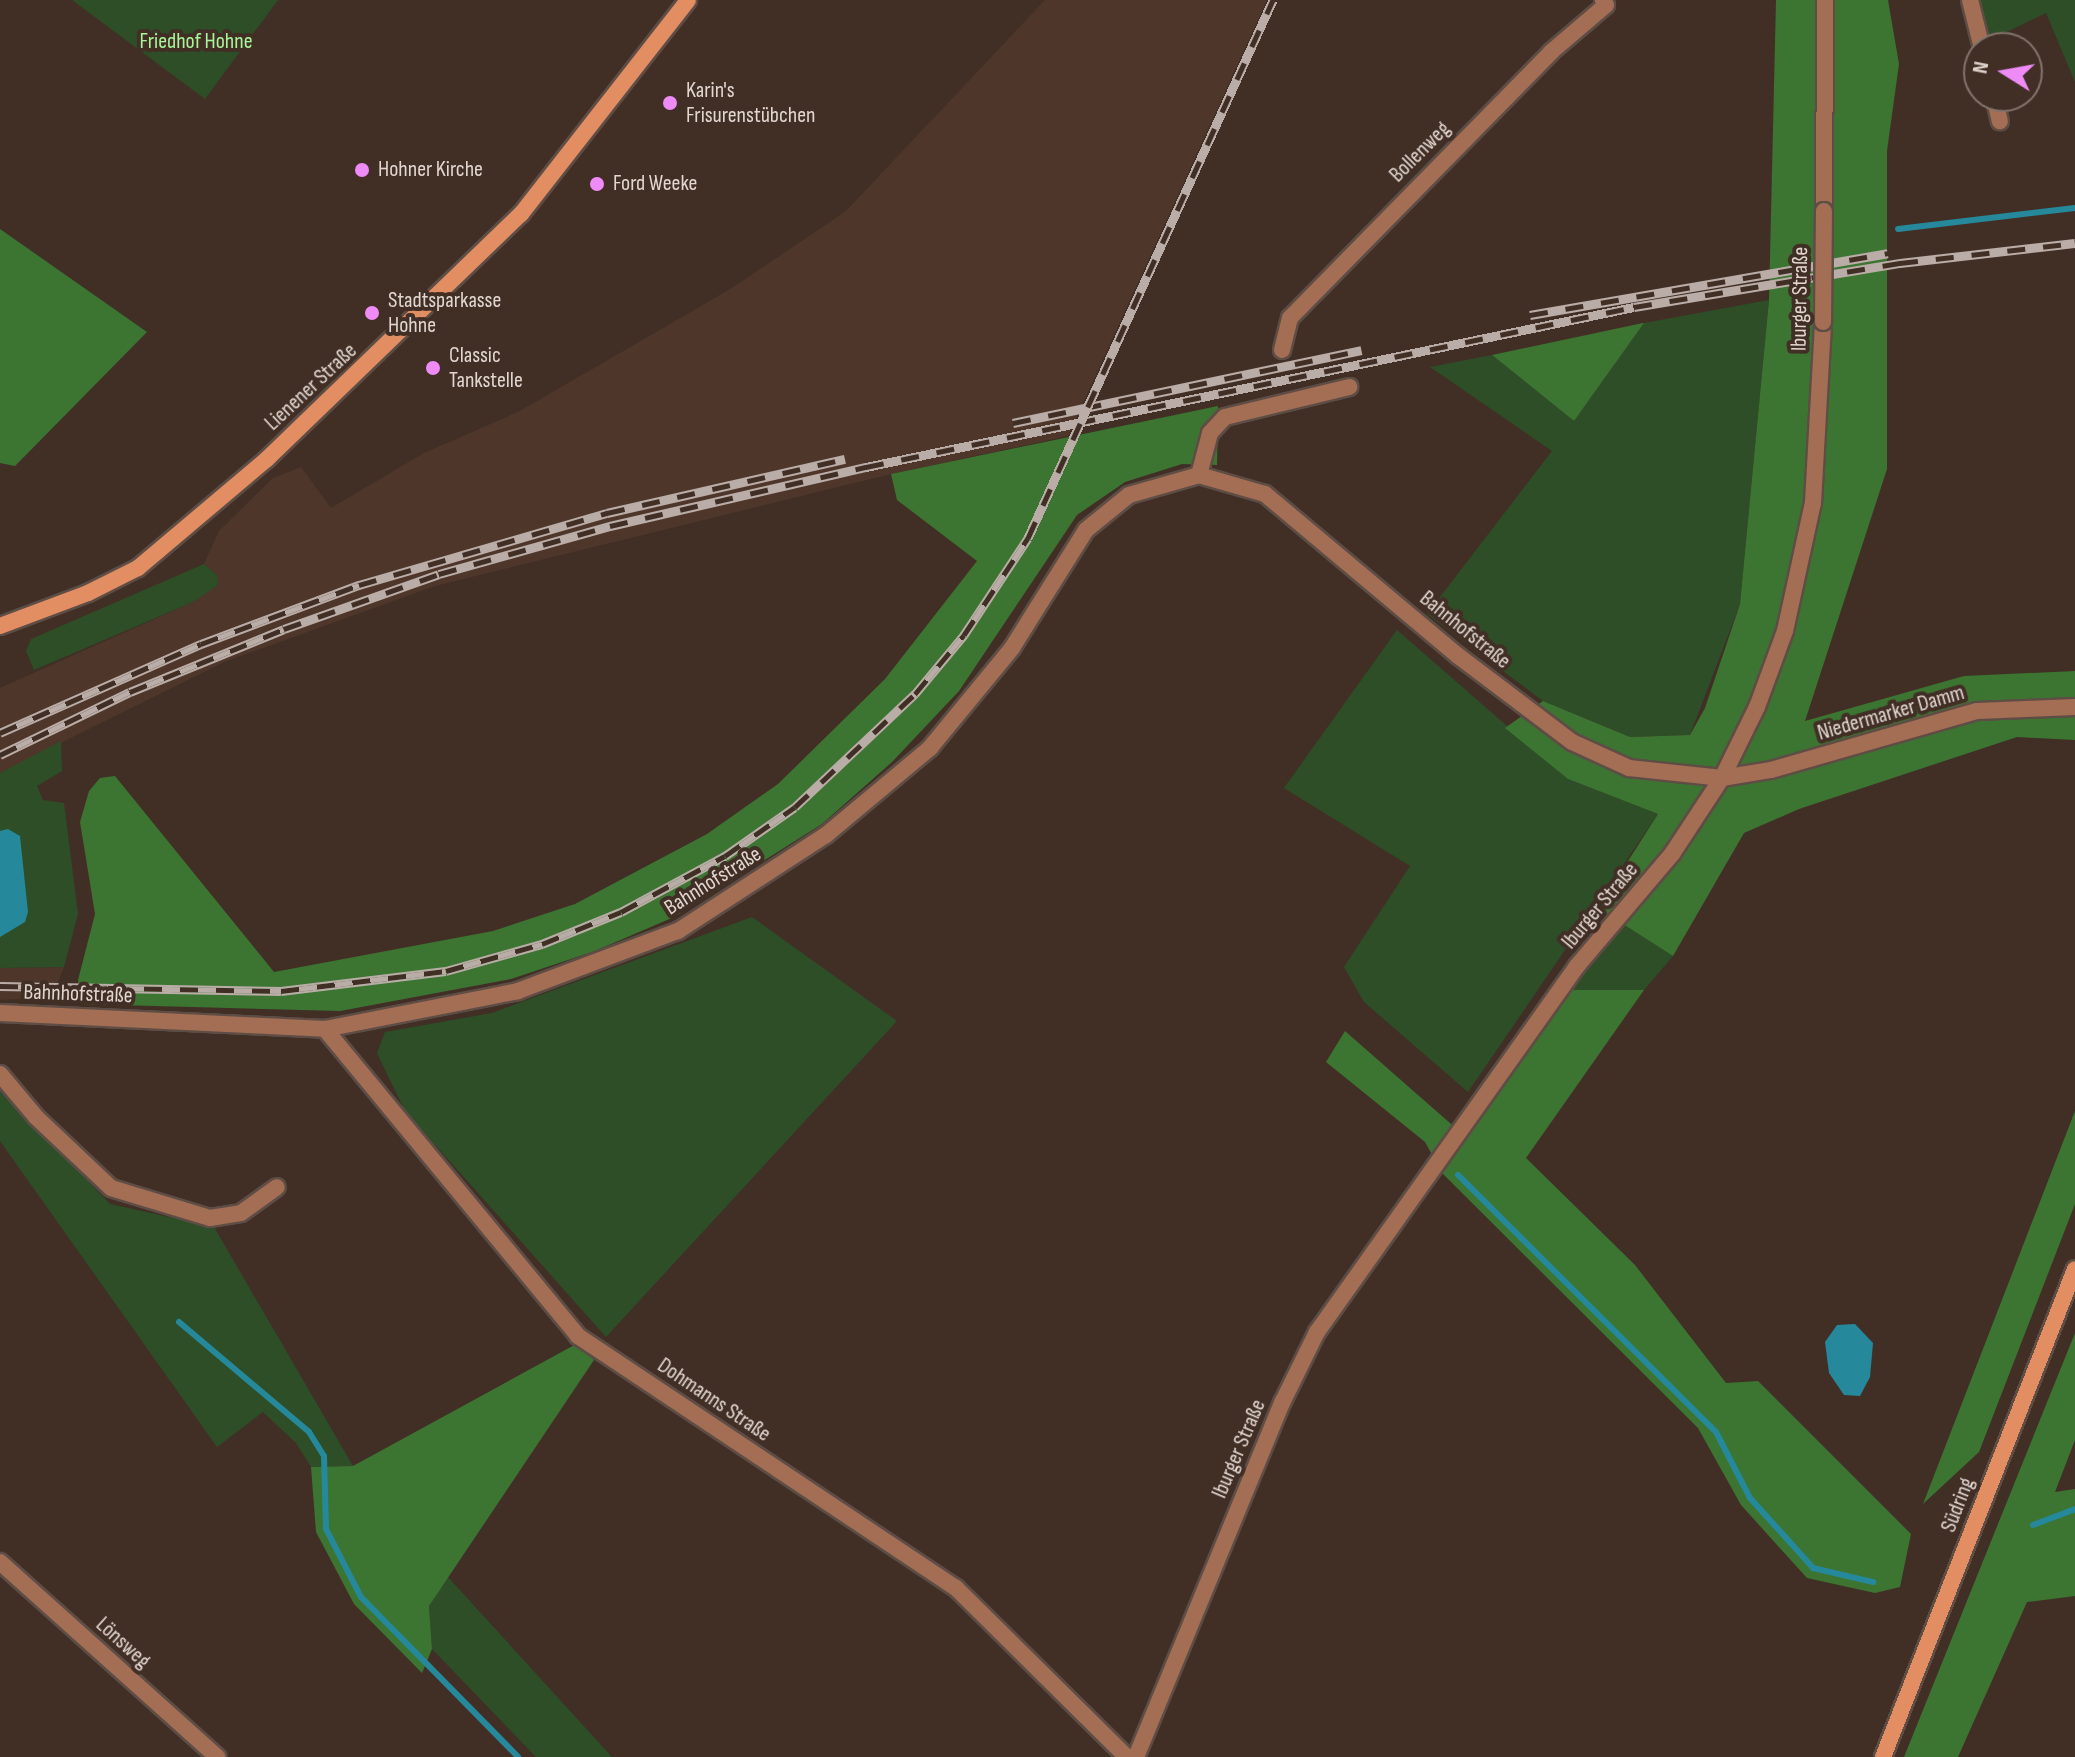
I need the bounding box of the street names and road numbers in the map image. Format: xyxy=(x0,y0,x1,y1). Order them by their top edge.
street label: Bollenweg xyxy=(1384,116,1456,188)
street label: Iburger Straße xyxy=(1786,247,1814,351)
street label: Lienener Straße xyxy=(260,338,362,436)
street label: Bahnhofstraße xyxy=(1414,585,1516,675)
street label: Niedermarker Damm xyxy=(1815,679,1967,747)
street label: Bahnhofstraße xyxy=(660,841,766,921)
street label: Iburger Straße xyxy=(1556,857,1644,955)
street label: Bahnhofstraße xyxy=(23,979,133,1009)
street label: Dohmanns Straße xyxy=(652,1352,776,1448)
street label: Iburger Straße xyxy=(1206,1396,1272,1502)
street label: Südring xyxy=(1936,1474,1980,1536)
street label: Lönsweg xyxy=(90,1612,156,1674)

